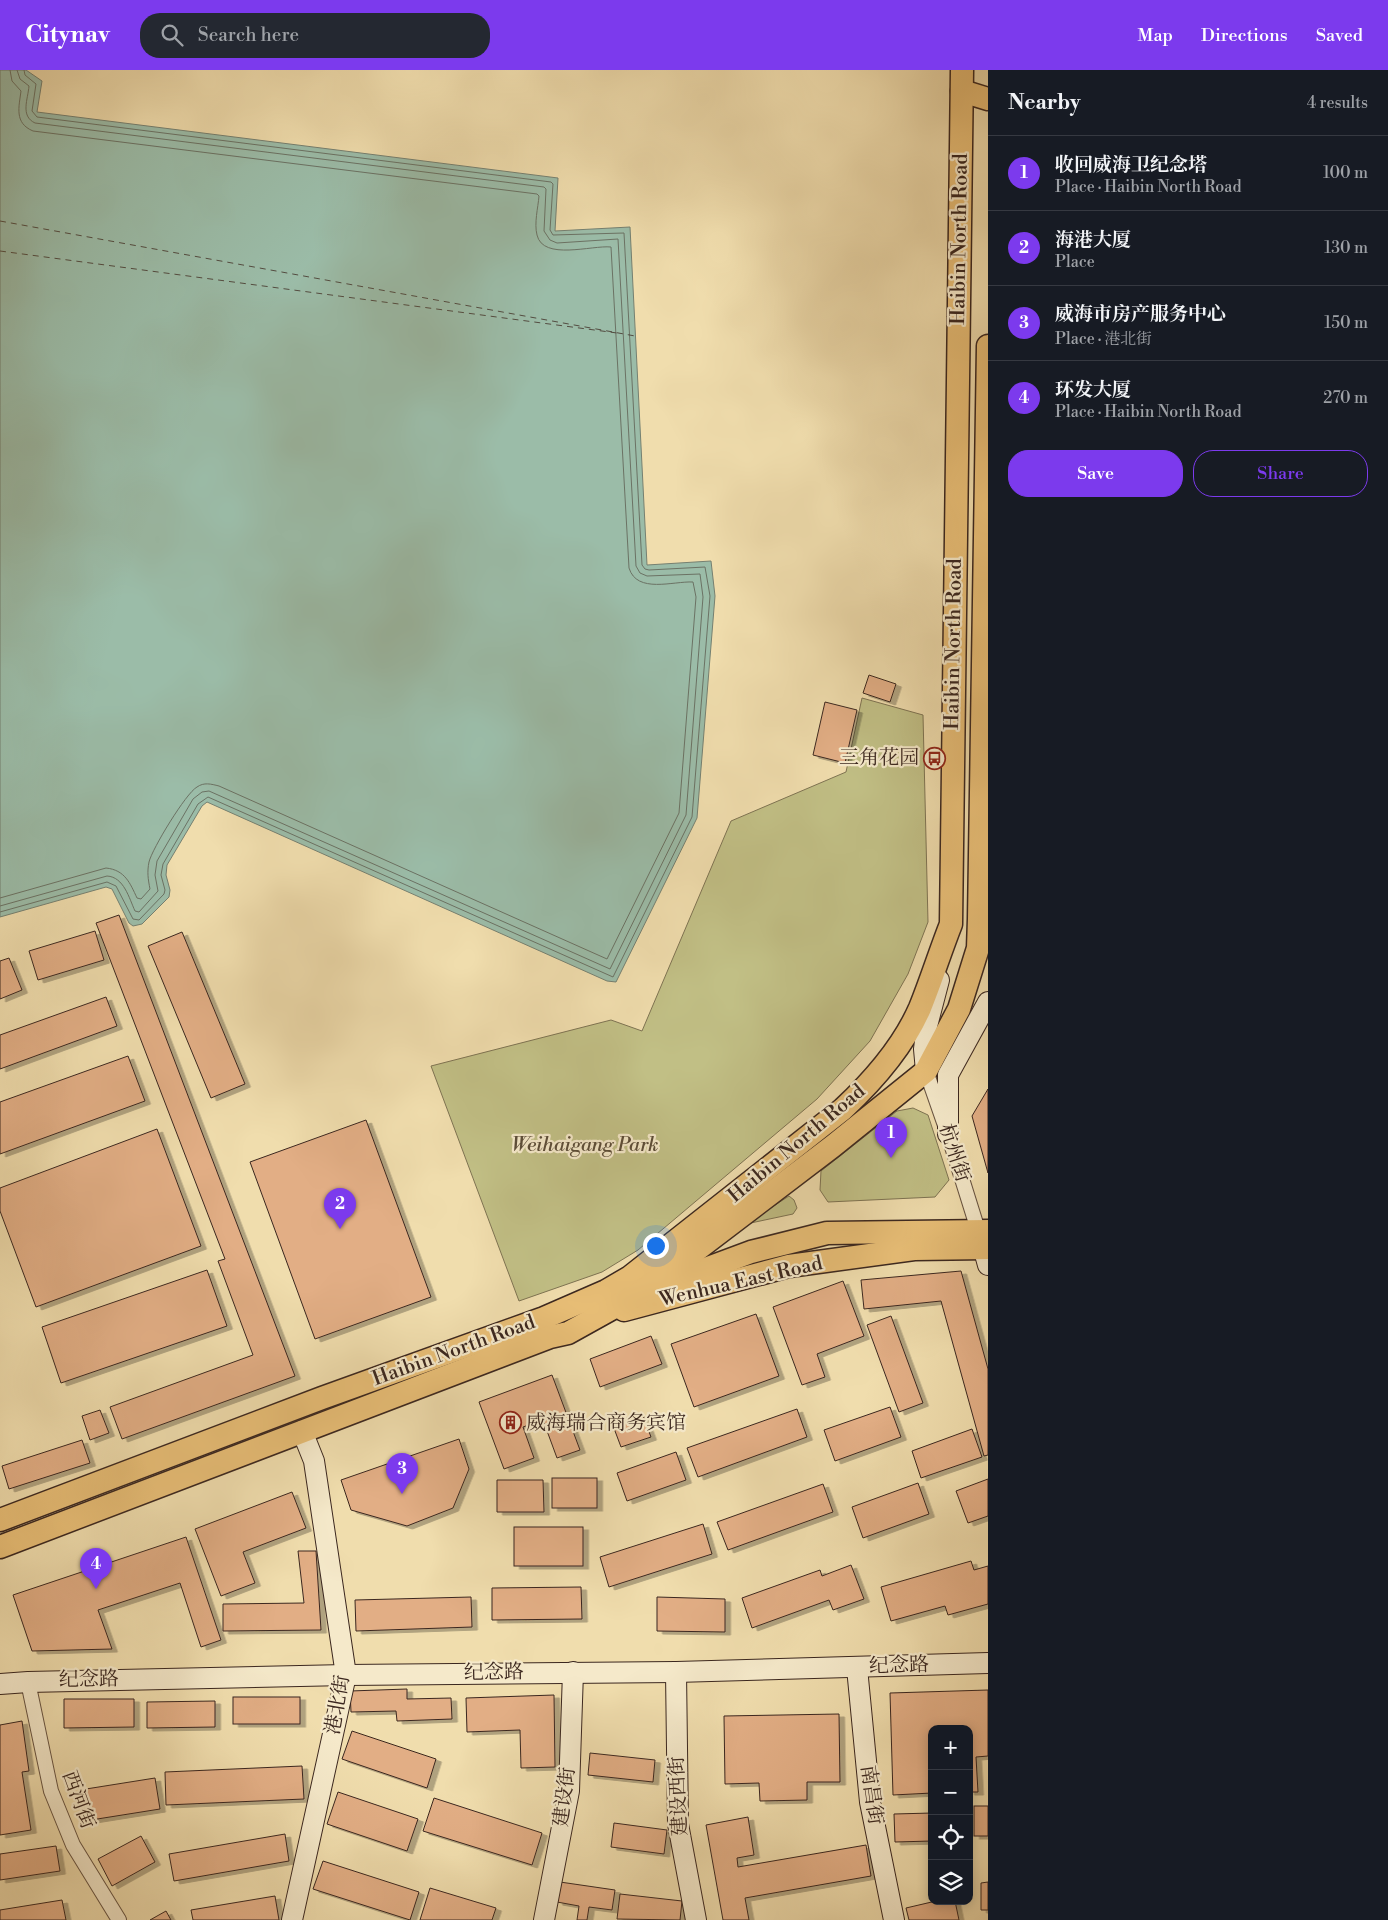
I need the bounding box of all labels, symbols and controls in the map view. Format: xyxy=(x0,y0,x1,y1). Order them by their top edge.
search box xyxy=(140,13,490,58)
text: Citynav xyxy=(25,20,110,50)
icon: search xyxy=(158,21,186,49)
text: Search here xyxy=(198,23,299,47)
text: Map xyxy=(1137,24,1173,47)
text: Directions xyxy=(1201,24,1288,47)
text: Saved xyxy=(1316,24,1363,47)
text: Nearby xyxy=(1008,90,1081,116)
text: 4 results xyxy=(1307,93,1368,113)
street label: Haibin North Road xyxy=(946,152,974,325)
text: 收回威海卫纪念塔 xyxy=(1055,153,1207,177)
text: 1 xyxy=(1020,163,1028,183)
text: 100 m xyxy=(1323,163,1368,183)
text: Place · Haibin North Road xyxy=(1055,177,1241,197)
text: 海港大厦 xyxy=(1055,228,1131,252)
text: 2 xyxy=(1019,238,1029,258)
text: 130 m xyxy=(1324,238,1368,258)
text: Place xyxy=(1055,252,1095,272)
text: 威海市房产服务中心 xyxy=(1055,302,1226,326)
text: 3 xyxy=(1019,313,1029,333)
text: 150 m xyxy=(1324,313,1368,333)
text: Place · 港北街 xyxy=(1055,329,1152,349)
text: 环发大厦 xyxy=(1055,378,1131,402)
text: 4 xyxy=(1019,388,1029,408)
text: 270 m xyxy=(1323,388,1368,408)
text: Place · Haibin North Road xyxy=(1055,402,1241,422)
button: Save xyxy=(1008,450,1183,497)
button: Share xyxy=(1193,450,1368,497)
street label: Haibin North Road xyxy=(940,557,968,730)
place label: 三角花园 xyxy=(839,746,919,771)
bus stop icon: 三角花园 xyxy=(923,746,947,770)
street label: Haibin North Road xyxy=(723,1079,871,1209)
pin: 1 xyxy=(875,1117,907,1158)
street label: 杭州街 xyxy=(933,1121,975,1185)
park label: Weihaigang Park xyxy=(511,1133,659,1158)
pin: 2 xyxy=(324,1188,356,1229)
your location xyxy=(643,1233,669,1259)
street label: Wenhua East Road xyxy=(656,1251,826,1313)
street label: Haibin North Road xyxy=(369,1310,539,1392)
building icon: 威海瑞合商务宾馆 xyxy=(498,1411,522,1435)
place label: 威海瑞合商务宾馆 xyxy=(526,1411,686,1436)
pin: 3 xyxy=(386,1453,418,1494)
pin: 4 xyxy=(80,1548,112,1589)
street label: 纪念路 xyxy=(869,1652,929,1680)
street label: 纪念路 xyxy=(464,1660,524,1686)
street label: 纪念路 xyxy=(59,1667,119,1693)
street label: 港北街 xyxy=(320,1673,356,1737)
map controls xyxy=(928,1725,973,1905)
button: + xyxy=(928,1725,973,1770)
street label: 建设西街 xyxy=(664,1755,694,1837)
street label: 南昌街 xyxy=(854,1764,888,1826)
street label: 建设街 xyxy=(549,1766,581,1828)
street label: 西河街 xyxy=(56,1768,100,1832)
button: − xyxy=(928,1770,973,1815)
button: locate xyxy=(928,1815,973,1860)
button: layers xyxy=(928,1860,973,1905)

